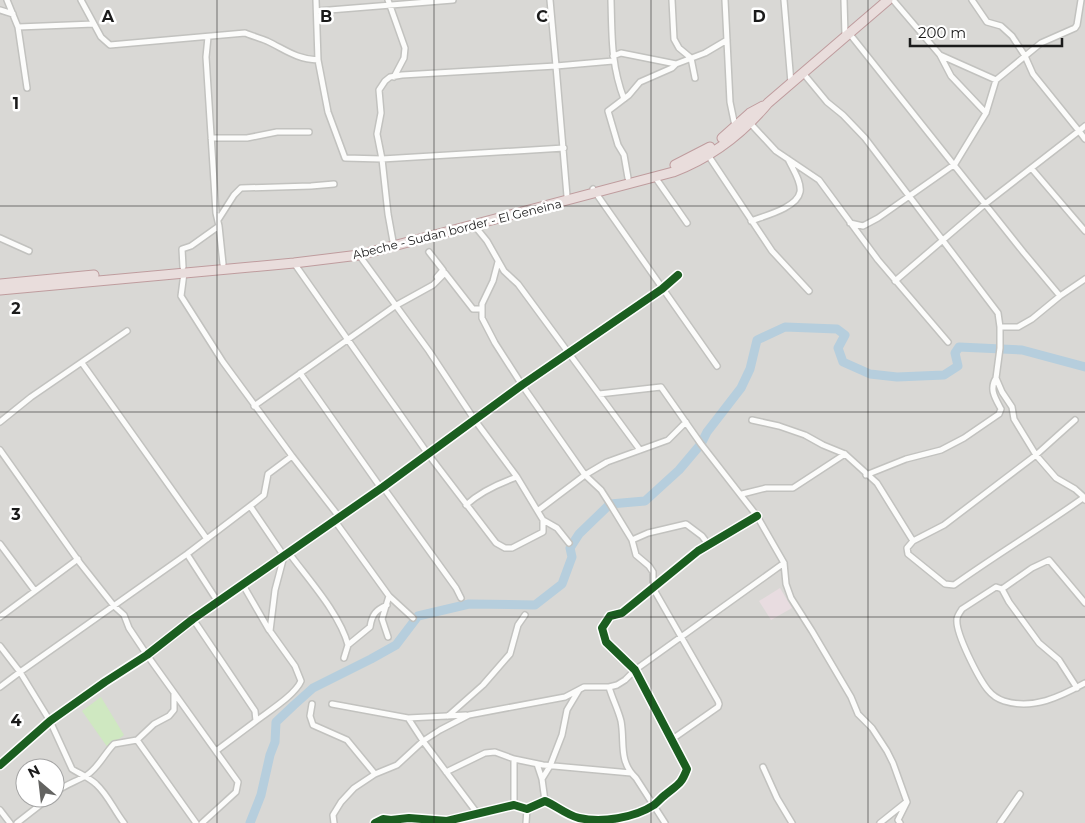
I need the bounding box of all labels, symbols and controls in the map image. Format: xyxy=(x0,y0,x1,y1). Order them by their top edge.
text: A xyxy=(101,7,115,26)
text: B xyxy=(320,7,332,26)
text: C xyxy=(536,7,548,26)
text: D xyxy=(752,7,766,26)
scale bar xyxy=(910,15,1062,47)
text: 200 m xyxy=(918,23,966,42)
text: 1 xyxy=(13,94,19,113)
street label: Abeche - Sudan border - El Geneina xyxy=(351,196,563,262)
text: 2 xyxy=(11,299,21,318)
text: 3 xyxy=(10,505,21,524)
text: 4 xyxy=(10,711,22,730)
north arrow xyxy=(15,758,65,808)
text: N xyxy=(25,761,43,782)

